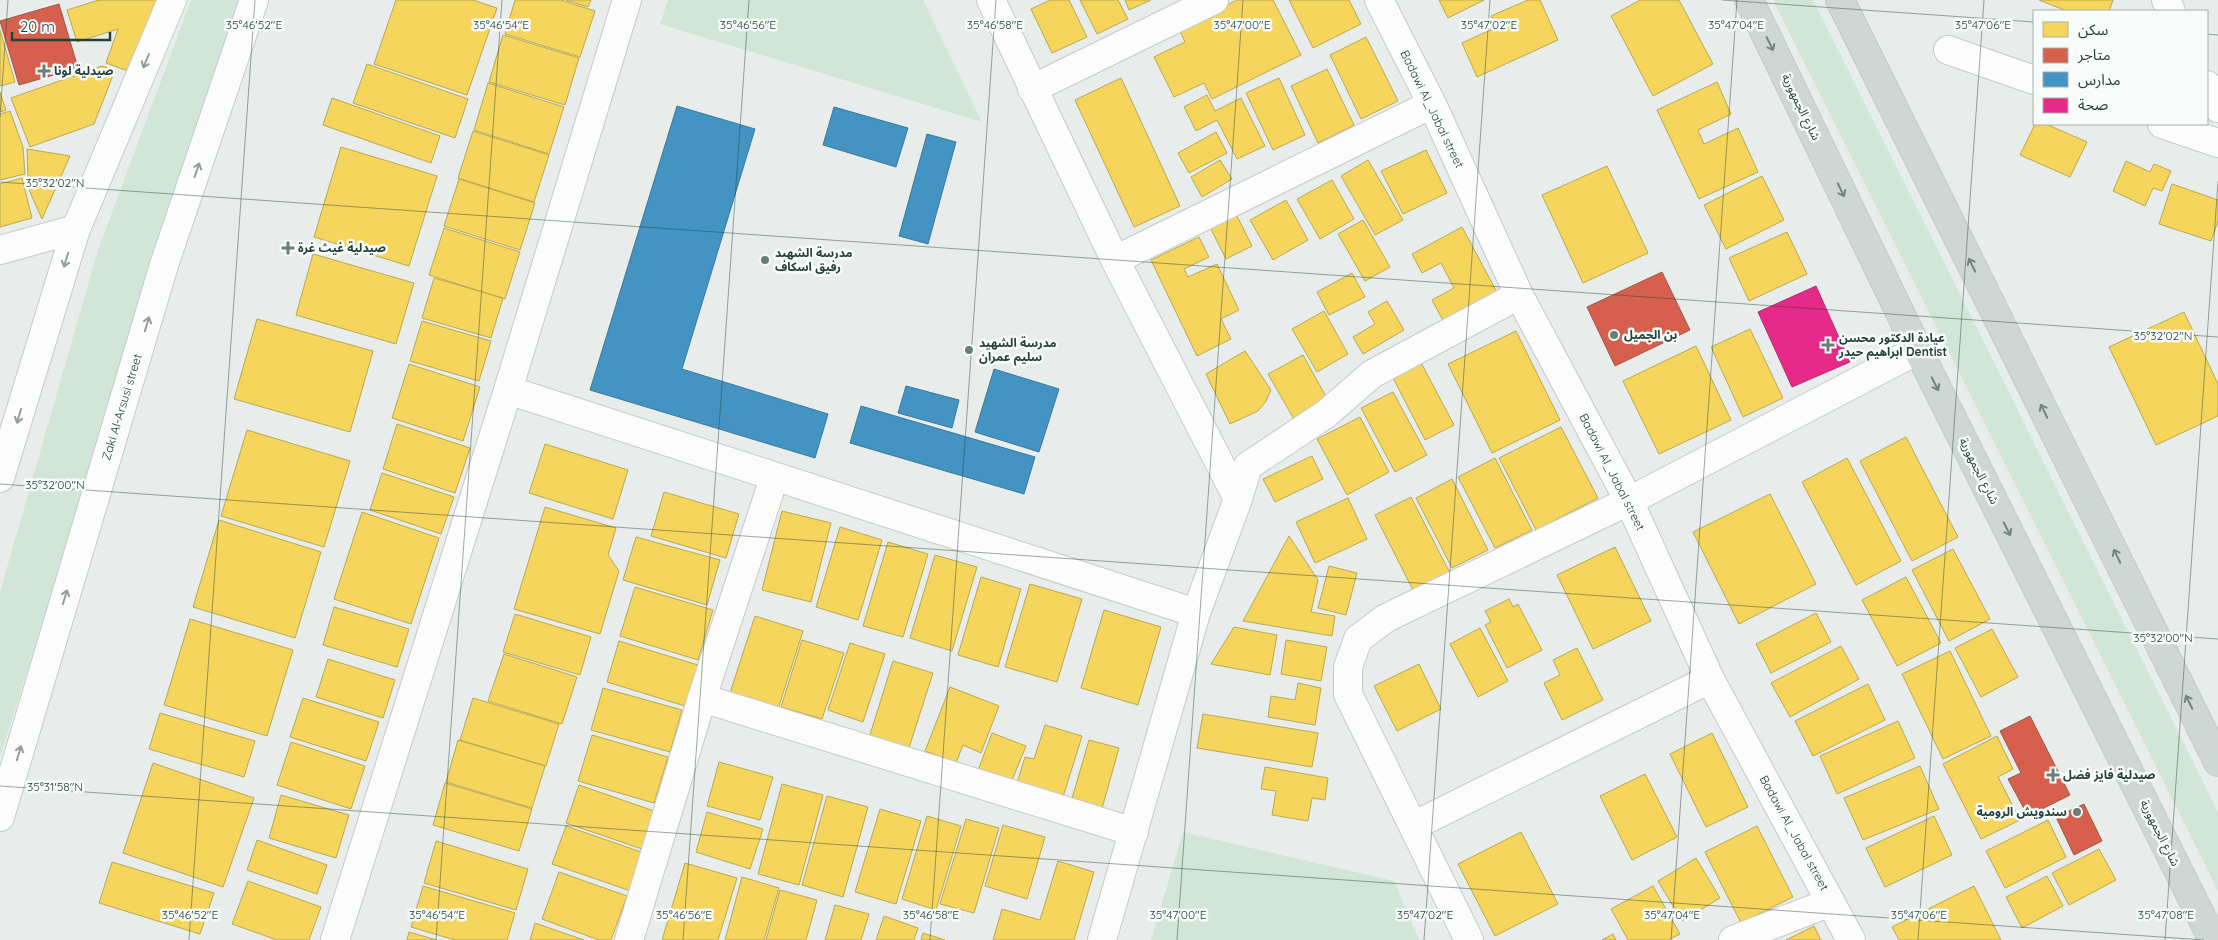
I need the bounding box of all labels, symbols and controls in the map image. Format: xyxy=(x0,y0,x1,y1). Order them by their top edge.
scale bar xyxy=(12,10,110,42)
legend xyxy=(2033,10,2208,125)
text: 20 m xyxy=(20,17,55,36)
text: 35°46'52"E xyxy=(226,17,282,32)
text: 35°46'54"E xyxy=(473,17,529,32)
text: 35°46'56"E xyxy=(720,17,776,32)
text: 35°46'58"E xyxy=(967,17,1023,32)
text: 35°47'00"E xyxy=(1214,17,1271,32)
text: 35°47'02"E xyxy=(1461,17,1517,32)
text: 35°47'04"E xyxy=(1708,17,1764,32)
text: 35°47'06"E xyxy=(1955,17,2011,32)
text: سكن xyxy=(2078,20,2109,39)
one-way arrow xyxy=(1766,36,1775,51)
text: متاجر xyxy=(2077,45,2111,64)
street label: Badawi Al_Jabal street xyxy=(1397,47,1468,170)
one-way arrow xyxy=(141,53,151,68)
place label: صيدلية لونا xyxy=(54,63,114,78)
marker: صيدلية لونا xyxy=(38,65,50,77)
text: مدارس xyxy=(2078,70,2121,89)
street label: شارع الجمهورية xyxy=(1777,71,1824,143)
text: صحة xyxy=(2078,95,2108,114)
one-way arrow xyxy=(192,162,202,178)
text: 35°32'02"N xyxy=(25,175,85,190)
one-way arrow xyxy=(1837,182,1846,197)
place label: صيدلية غيث غرة xyxy=(298,240,386,255)
marker: صيدلية غيث غرة xyxy=(282,242,294,254)
place label: مدرسة الشهيد رفيق اسكاف xyxy=(775,245,853,274)
one-way arrow xyxy=(60,252,70,268)
marker: مدرسة الشهيد رفيق اسكاف xyxy=(759,254,771,266)
one-way arrow xyxy=(1967,258,1977,273)
one-way arrow xyxy=(142,317,152,333)
place label: بن الجميل xyxy=(1624,327,1678,342)
text: 35°32'02"N xyxy=(2133,328,2193,343)
marker: بن الجميل xyxy=(1608,329,1620,341)
place label: عيادة الدكتور محسن ابراهيم حيدر Dentist xyxy=(1838,330,1947,361)
place label: مدرسة الشهيد سليم عمران xyxy=(979,335,1057,366)
marker: عيادة الدكتور محسن ابراهيم حيدر Dentist xyxy=(1821,338,1835,352)
marker: مدرسة الشهيد سليم عمران xyxy=(963,344,975,356)
street label: Zaki Al-Arsusi street xyxy=(98,352,145,462)
one-way arrow xyxy=(1930,376,1940,391)
one-way arrow xyxy=(2039,404,2048,419)
one-way arrow xyxy=(13,407,23,423)
street label: Badawi Al_Jabal street xyxy=(1576,411,1648,533)
street label: شارع الجمهورية xyxy=(1955,435,2003,507)
text: 35°32'00"N xyxy=(25,477,85,492)
one-way arrow xyxy=(2003,521,2012,536)
one-way arrow xyxy=(2112,549,2122,564)
one-way arrow xyxy=(61,590,71,606)
text: 35°32'00"N xyxy=(2133,630,2193,645)
one-way arrow xyxy=(2184,695,2193,710)
one-way arrow xyxy=(14,745,24,761)
place label: صيدلية فايز فضل xyxy=(2063,767,2156,782)
marker: صيدلية فايز فضل xyxy=(2047,769,2059,781)
street label: Badawi Al_Jabal street xyxy=(1757,773,1832,893)
text: 35°31'58"N xyxy=(27,779,83,794)
street label: شارع الجمهورية xyxy=(2136,797,2184,869)
place label: سندويش الرومية xyxy=(1976,804,2067,819)
marker: سندويش الرومية xyxy=(2071,806,2083,818)
text: 35°46'52"E xyxy=(162,907,218,922)
text: 35°46'54"E xyxy=(409,907,465,922)
text: 35°46'56"E xyxy=(656,907,712,922)
text: 35°46'58"E xyxy=(903,907,959,922)
text: 35°47'00"E xyxy=(1150,907,1207,922)
text: 35°47'02"E xyxy=(1397,907,1453,922)
text: 35°47'04"E xyxy=(1644,907,1700,922)
text: 35°47'06"E xyxy=(1891,907,1947,922)
text: 35°47'08"E xyxy=(2138,907,2194,922)

